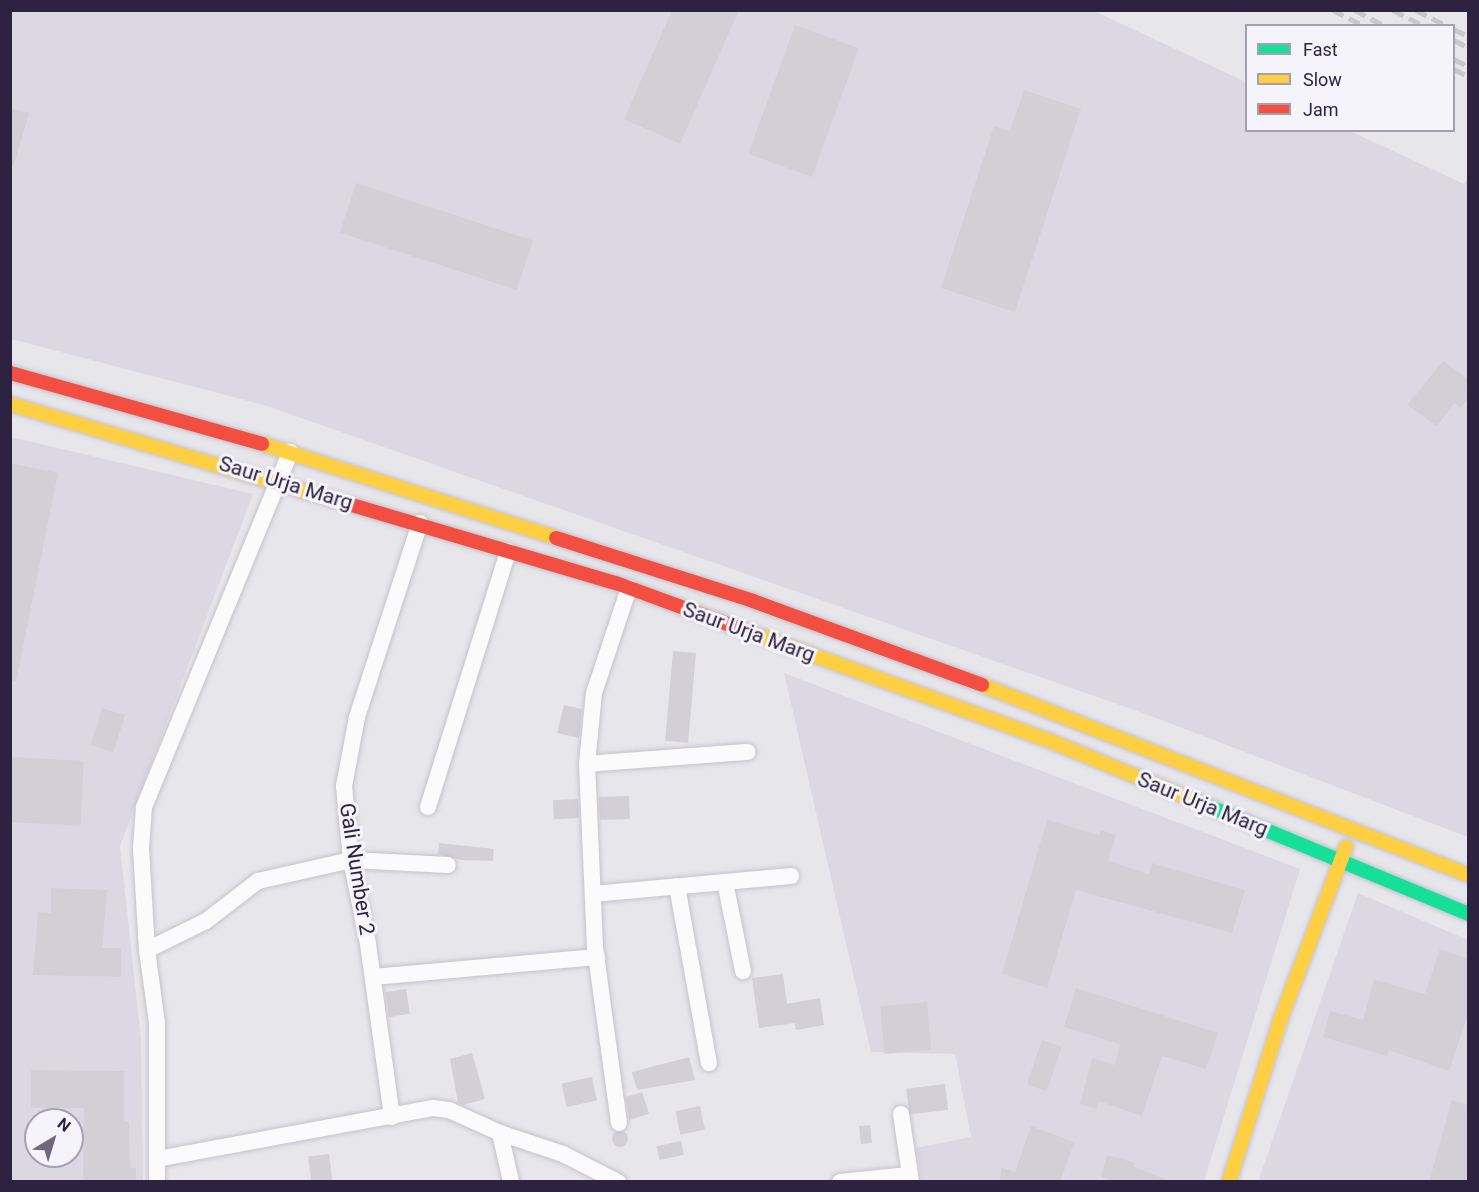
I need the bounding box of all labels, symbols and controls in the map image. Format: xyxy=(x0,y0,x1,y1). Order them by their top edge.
legend xyxy=(1245,24,1455,132)
text: Fast xyxy=(1303,39,1338,60)
text: Slow xyxy=(1303,69,1342,90)
text: Jam xyxy=(1303,99,1339,120)
street label: Saur Urja Marg xyxy=(216,451,356,515)
street label: Saur Urja Marg xyxy=(680,596,818,668)
street label: Saur Urja Marg xyxy=(1134,766,1272,842)
street label: Gali Number 2 xyxy=(334,801,380,937)
north arrow xyxy=(24,1108,84,1168)
text: N xyxy=(54,1114,74,1136)

